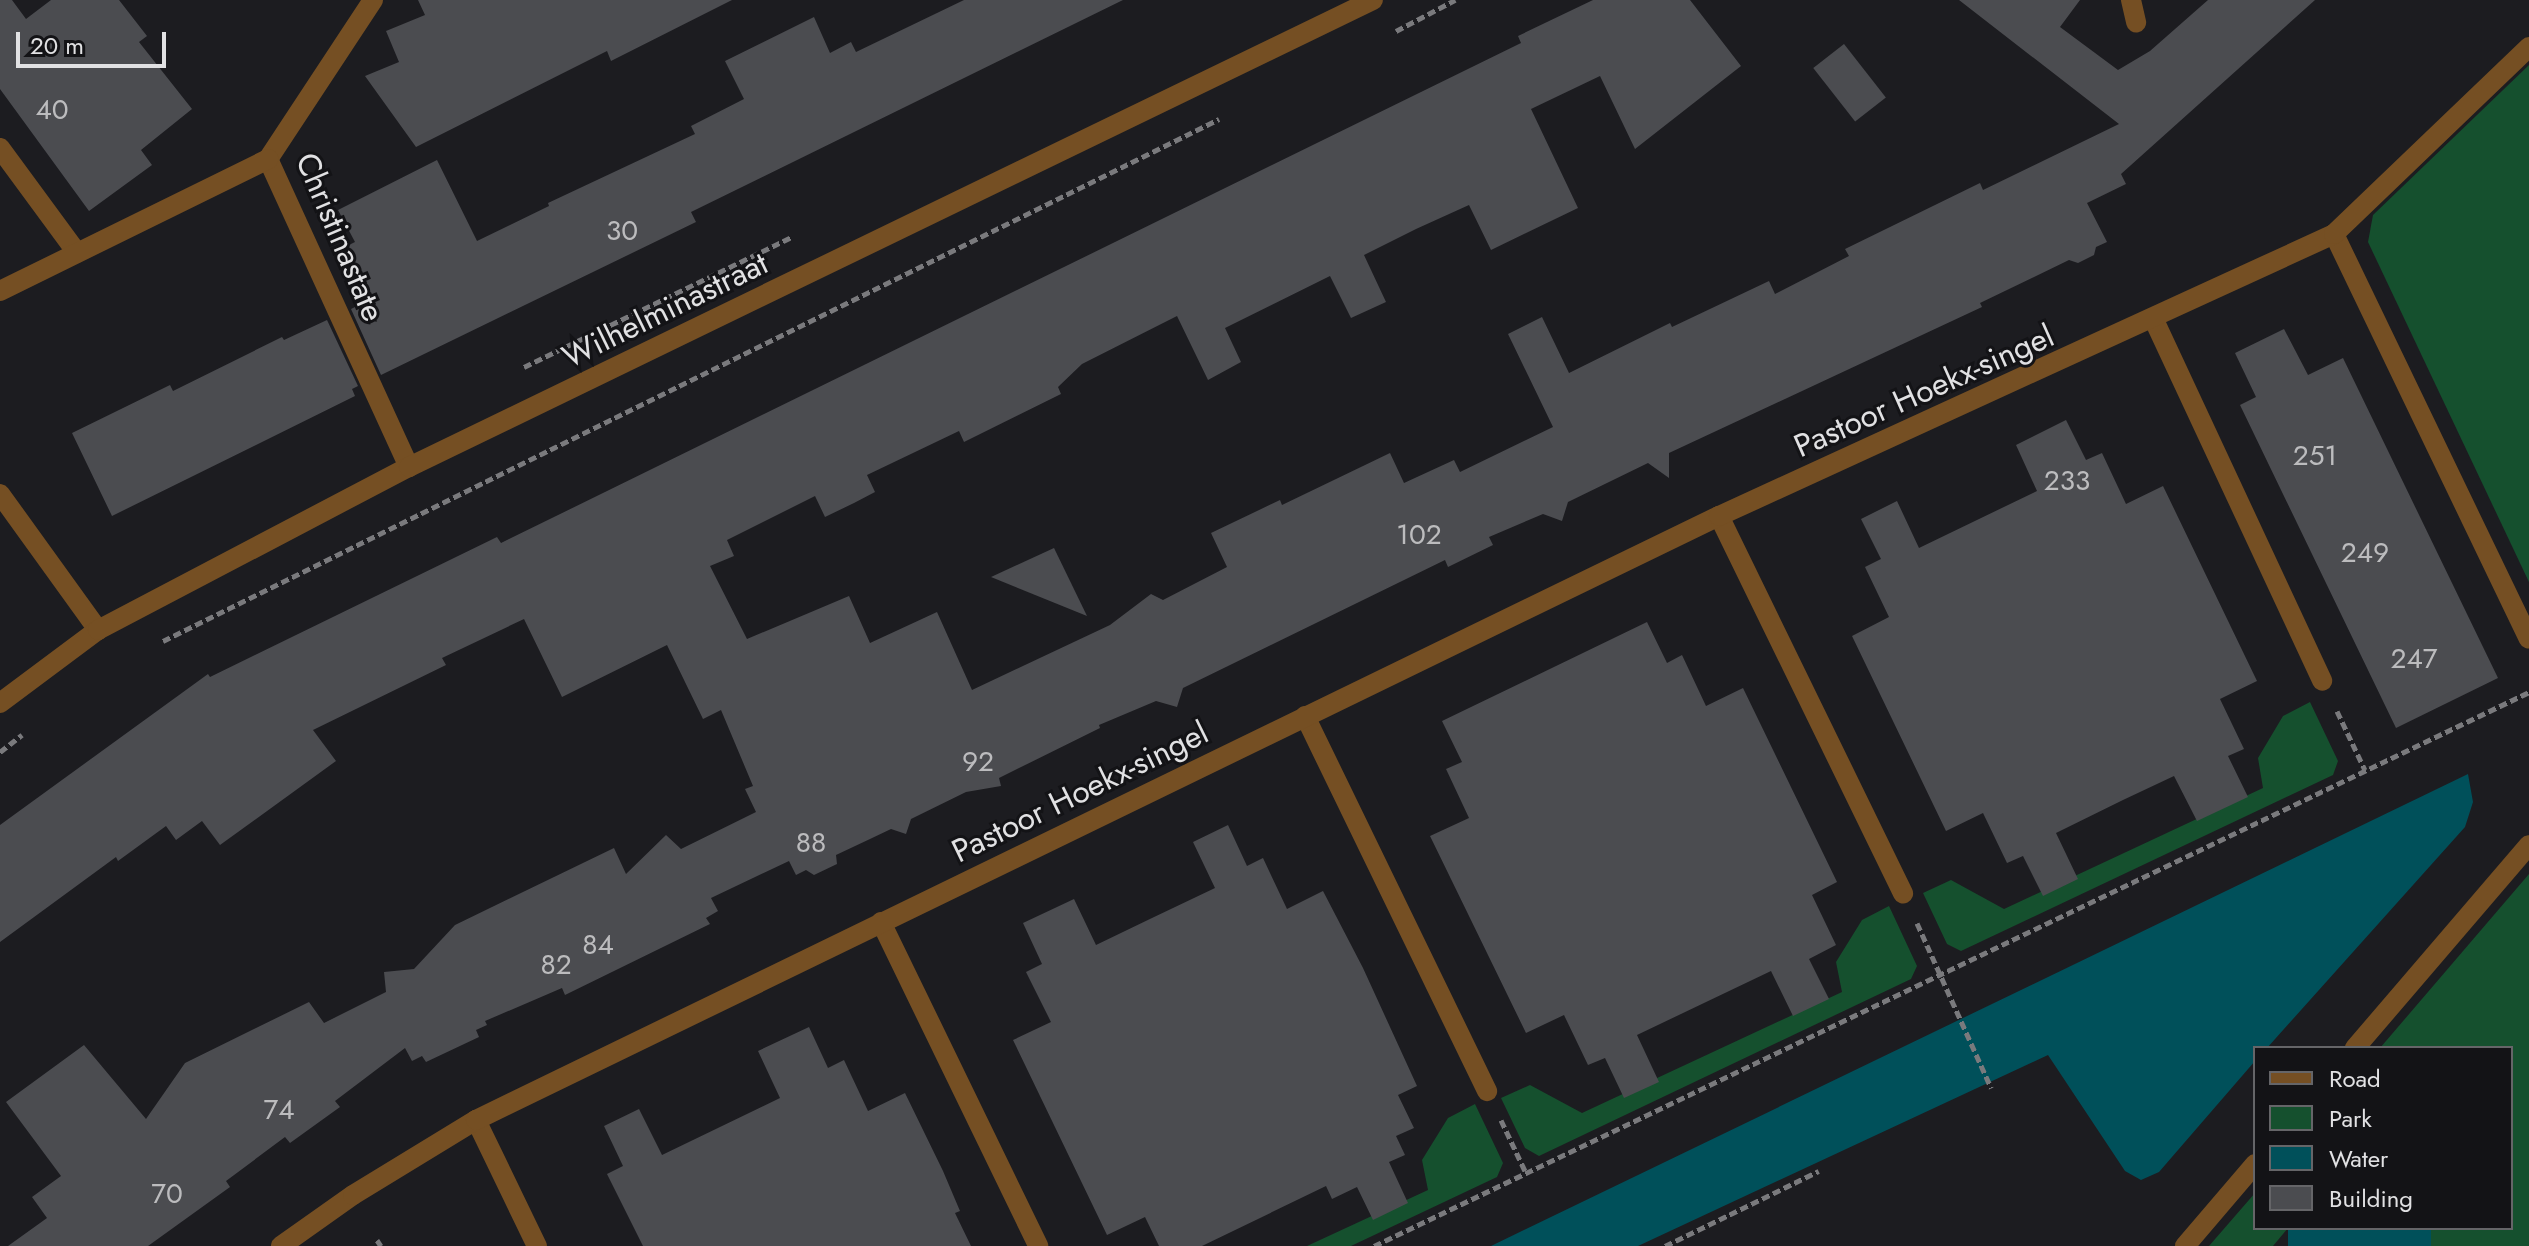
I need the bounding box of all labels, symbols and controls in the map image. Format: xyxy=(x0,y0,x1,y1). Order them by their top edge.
scale bar xyxy=(20,16,170,66)
text: 20 m xyxy=(30,28,84,63)
house number: 40 xyxy=(35,93,69,127)
street label: Christinastate xyxy=(287,147,393,327)
house number: 30 xyxy=(606,214,638,248)
street label: Wilhelminastraat xyxy=(556,244,774,376)
street label: Pastoor Hoekx-singel xyxy=(1788,316,2060,466)
house number: 251 xyxy=(2293,439,2337,473)
house number: 233 xyxy=(2044,464,2090,498)
house number: 102 xyxy=(1396,518,1442,552)
house number: 249 xyxy=(2341,536,2389,570)
house number: 247 xyxy=(2391,642,2437,676)
street label: Pastoor Hoekx-singel xyxy=(946,713,1214,871)
house number: 92 xyxy=(962,745,994,779)
house number: 88 xyxy=(796,826,826,860)
house number: 84 xyxy=(582,928,614,962)
house number: 82 xyxy=(540,948,572,982)
legend xyxy=(2253,1046,2513,1230)
text: Road xyxy=(2329,1061,2381,1096)
house number: 74 xyxy=(263,1093,295,1127)
text: Park xyxy=(2329,1101,2372,1136)
text: Water xyxy=(2329,1141,2388,1176)
house number: 70 xyxy=(151,1177,183,1211)
text: Building xyxy=(2329,1181,2413,1216)

